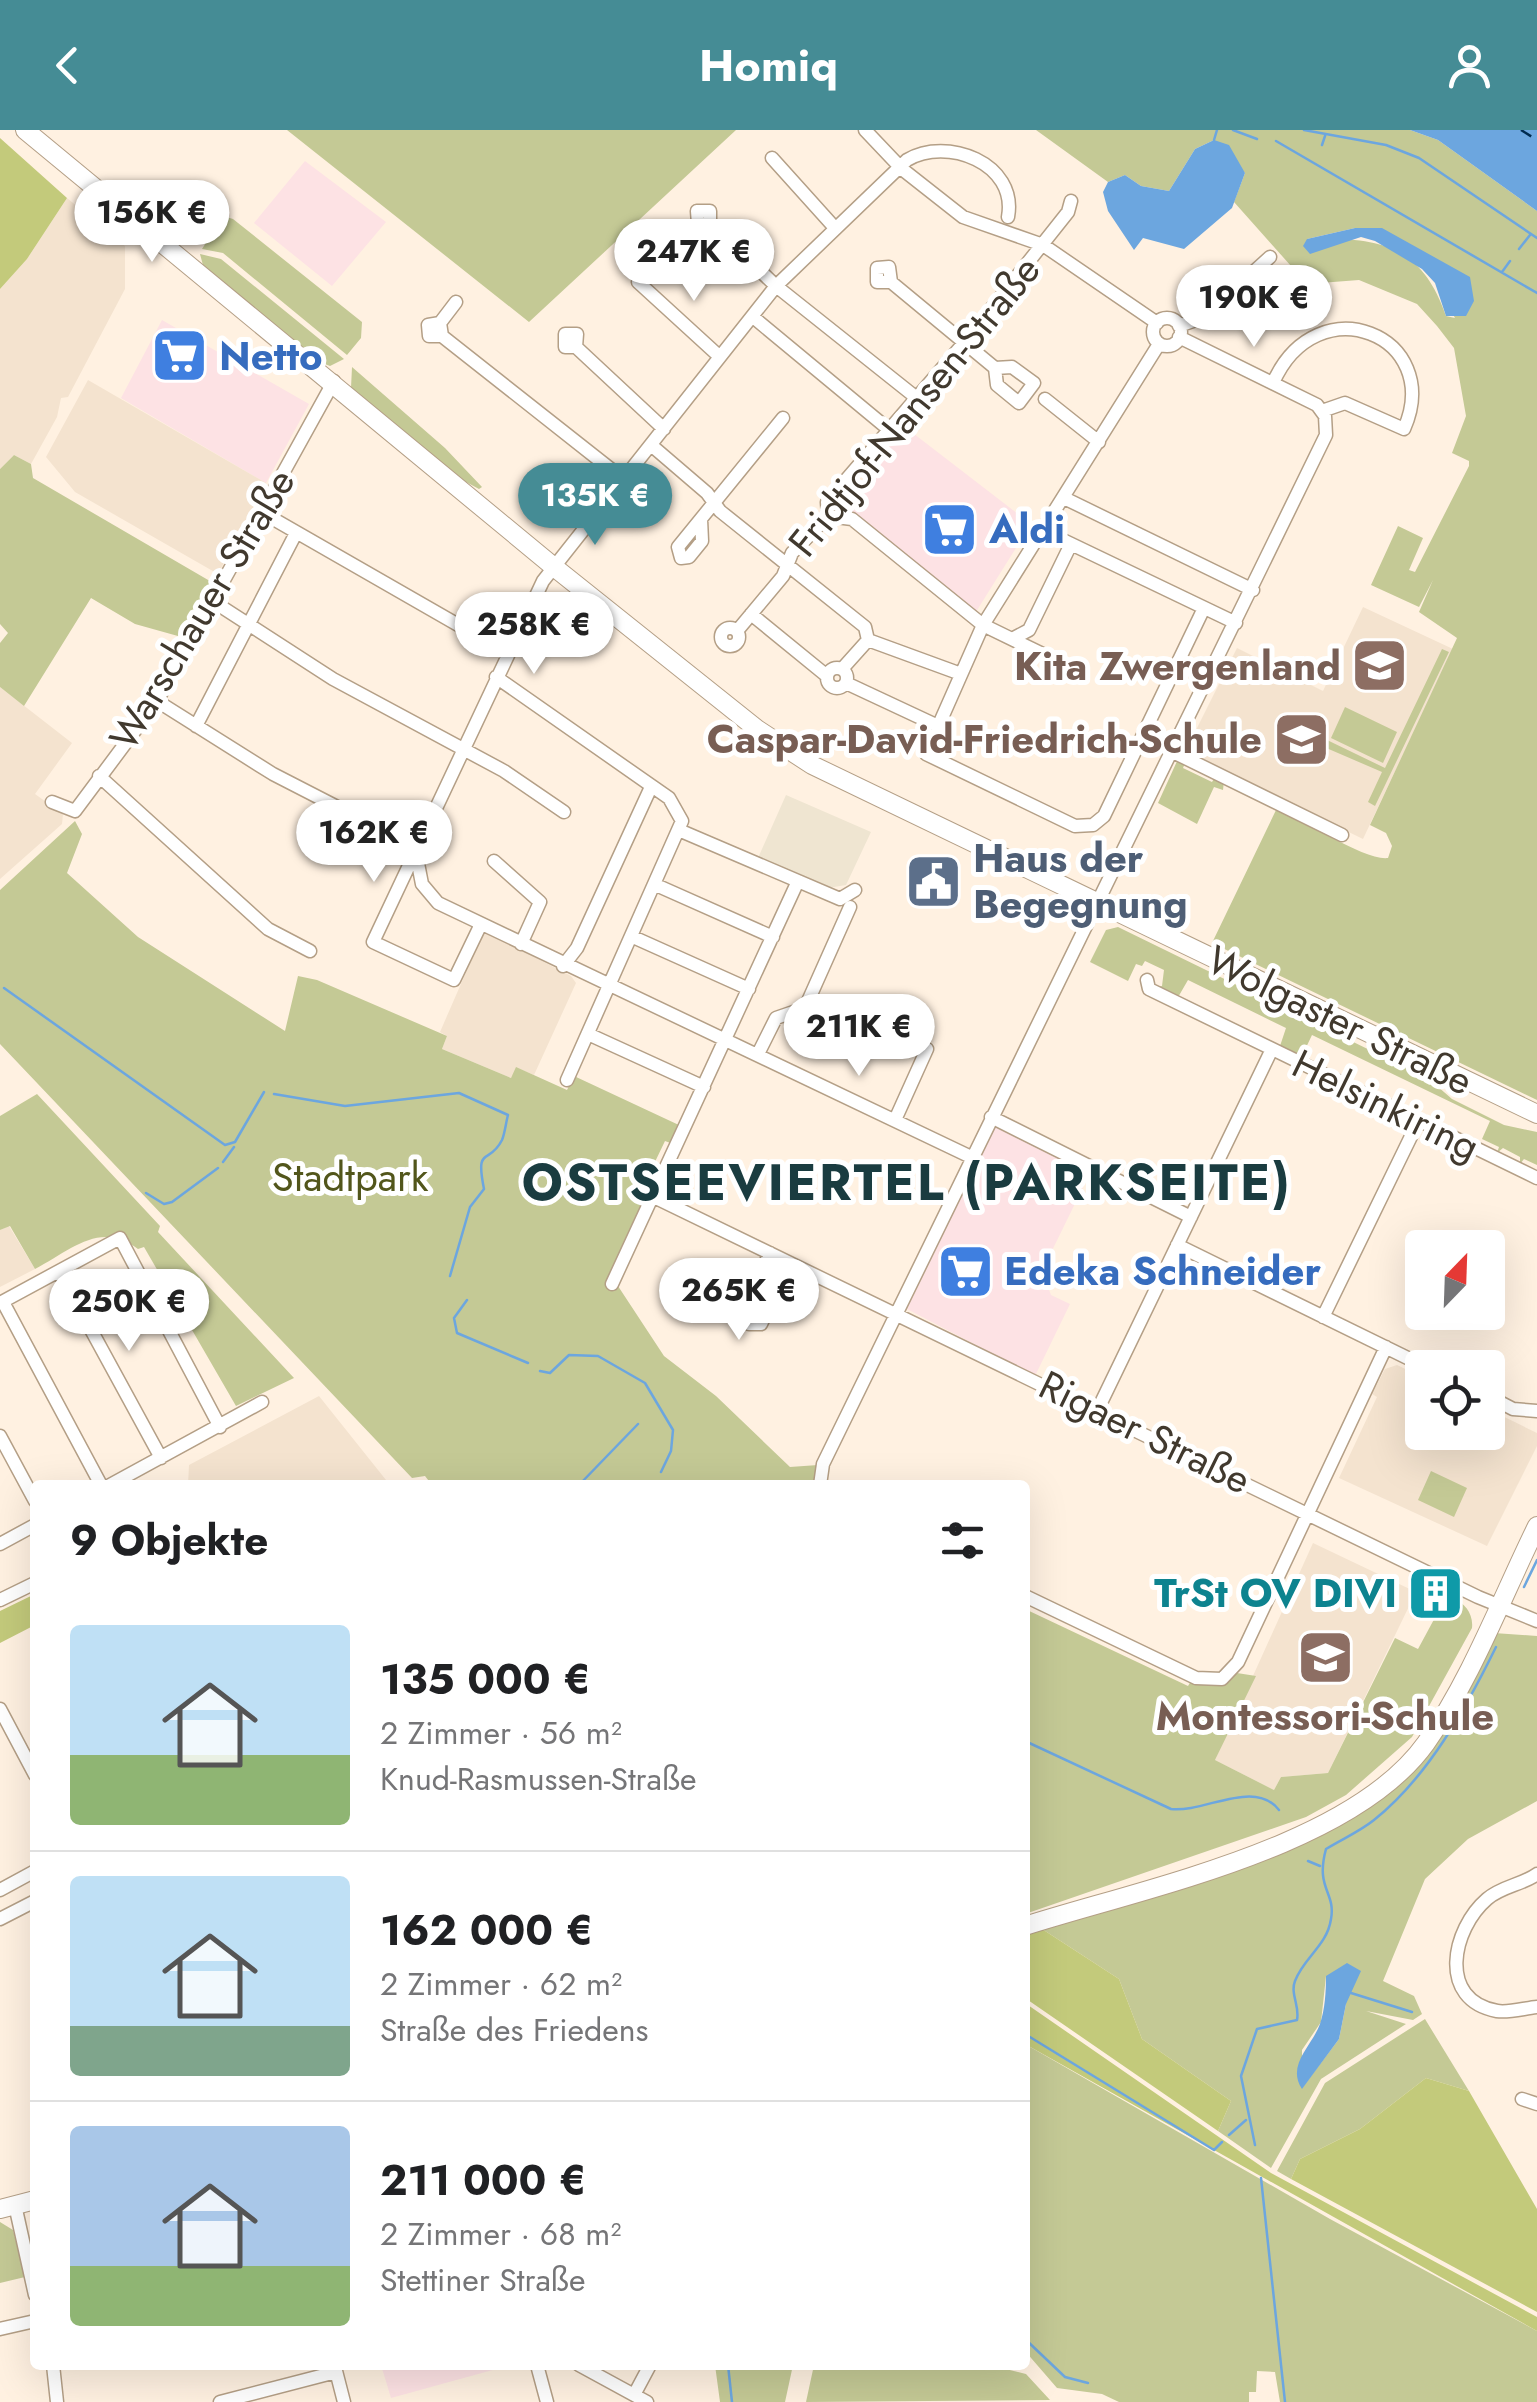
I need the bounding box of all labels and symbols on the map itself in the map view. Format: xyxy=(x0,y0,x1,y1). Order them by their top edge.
pin: 156K € xyxy=(71,180,233,265)
pin: 247K € xyxy=(613,219,775,304)
street label: Fridtjof-Nansen-Straße xyxy=(774,243,1054,569)
pin: 190K € xyxy=(1173,265,1335,350)
supermarket icon: Netto xyxy=(150,326,210,386)
place label: Netto xyxy=(219,327,323,385)
street label: Warschauer Straße xyxy=(95,457,309,761)
pin: 135K € xyxy=(514,463,676,548)
supermarket icon: Aldi xyxy=(920,499,980,559)
place label: Aldi xyxy=(988,500,1065,558)
pin: 258K € xyxy=(453,592,615,677)
school or university icon: Kita Zwergenland xyxy=(1350,636,1410,696)
place label: Kita Zwergenland xyxy=(1014,637,1341,695)
school or university icon: Caspar-David-Friedrich-Schule xyxy=(1271,709,1331,769)
place label: Caspar-David-Friedrich-Schule xyxy=(707,710,1262,768)
pin: 162K € xyxy=(293,800,455,885)
place label: Haus der Begegnung xyxy=(973,829,1188,933)
public building icon: Haus der Begegnung xyxy=(904,851,964,911)
street label: Wolgaster Straße xyxy=(1197,931,1483,1109)
pin: 211K € xyxy=(778,994,940,1079)
street label: Helsinkiring xyxy=(1283,1035,1489,1175)
district label: OSTSEEVIERTEL (PARKSEITE) xyxy=(522,1146,1292,1219)
park label: Stadtpark xyxy=(272,1148,429,1206)
north arrow xyxy=(1405,1230,1505,1330)
supermarket icon: Edeka Schneider xyxy=(935,1241,995,1301)
place label: Edeka Schneider xyxy=(1004,1242,1321,1300)
pin: 265K € xyxy=(658,1258,820,1343)
pin: 250K € xyxy=(48,1269,210,1354)
street label: Rigaer Straße xyxy=(1029,1356,1261,1508)
building icon: TrSt OV DIVI xyxy=(1406,1563,1466,1623)
place label: TrSt OV DIVI xyxy=(1154,1564,1397,1622)
school or university icon: Montessori-Schule xyxy=(1295,1627,1355,1687)
place label: Montessori-Schule xyxy=(1156,1687,1494,1745)

